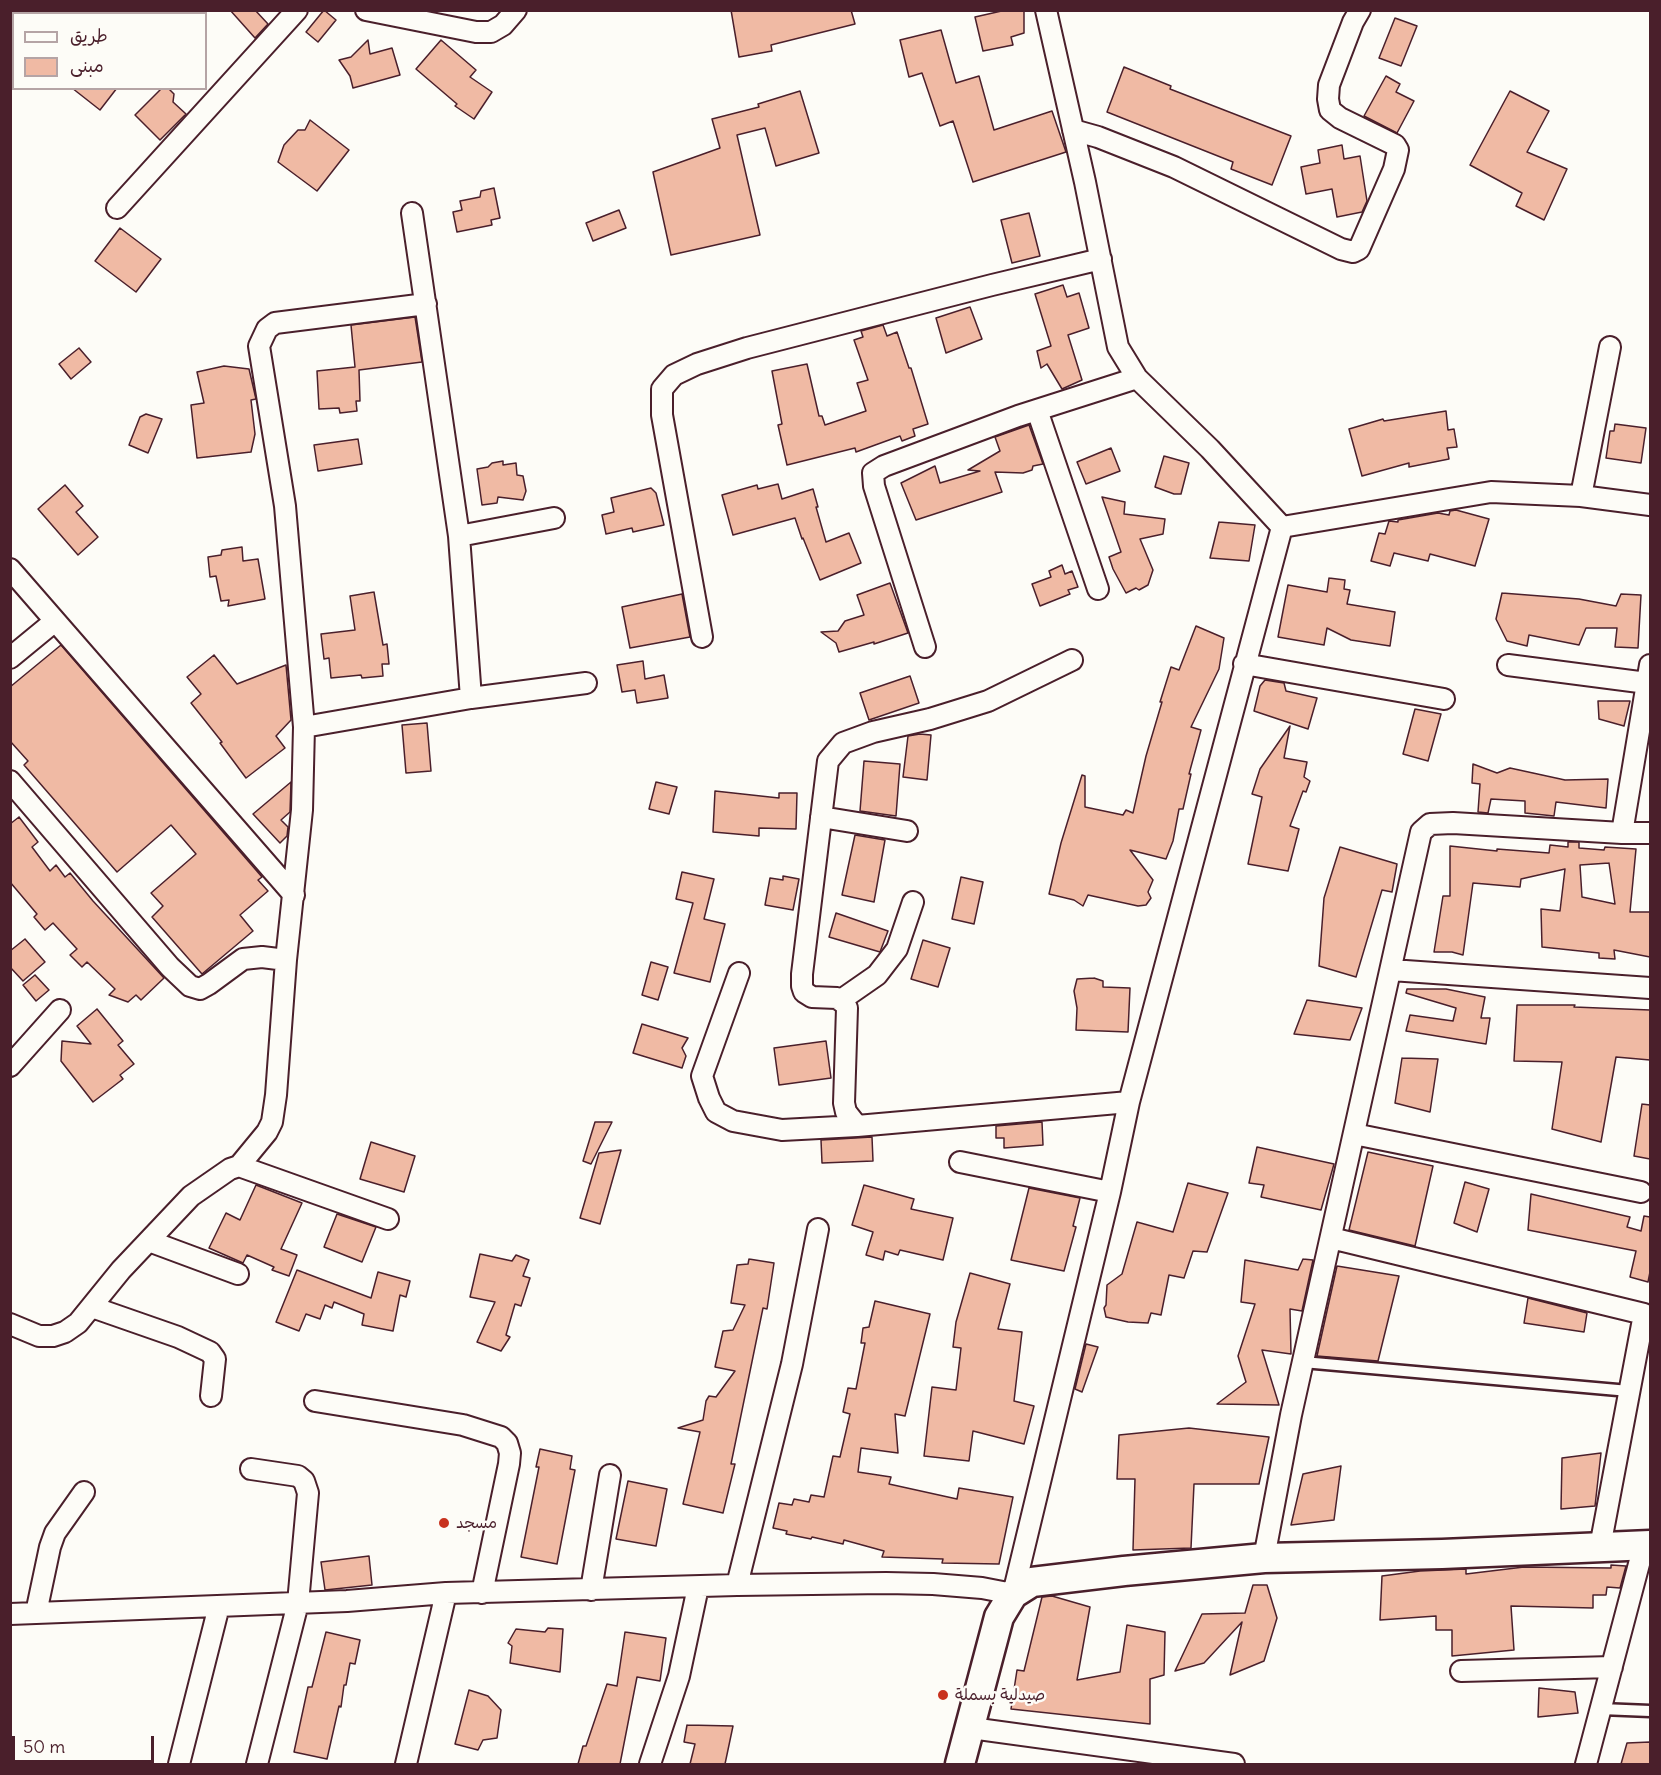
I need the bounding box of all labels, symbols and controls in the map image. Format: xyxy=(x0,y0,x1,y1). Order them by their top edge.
legend xyxy=(12,12,207,90)
text: طريق xyxy=(70,24,108,47)
text: مبنى xyxy=(70,54,104,77)
place label: مسجد xyxy=(456,1513,497,1533)
marker: مسجد xyxy=(437,1516,451,1530)
place label: صيدلية بسملة xyxy=(955,1685,1045,1705)
marker: صيدلية بسملة xyxy=(936,1688,950,1702)
scale bar xyxy=(15,1724,158,1762)
text: 50 m xyxy=(23,1735,65,1758)

